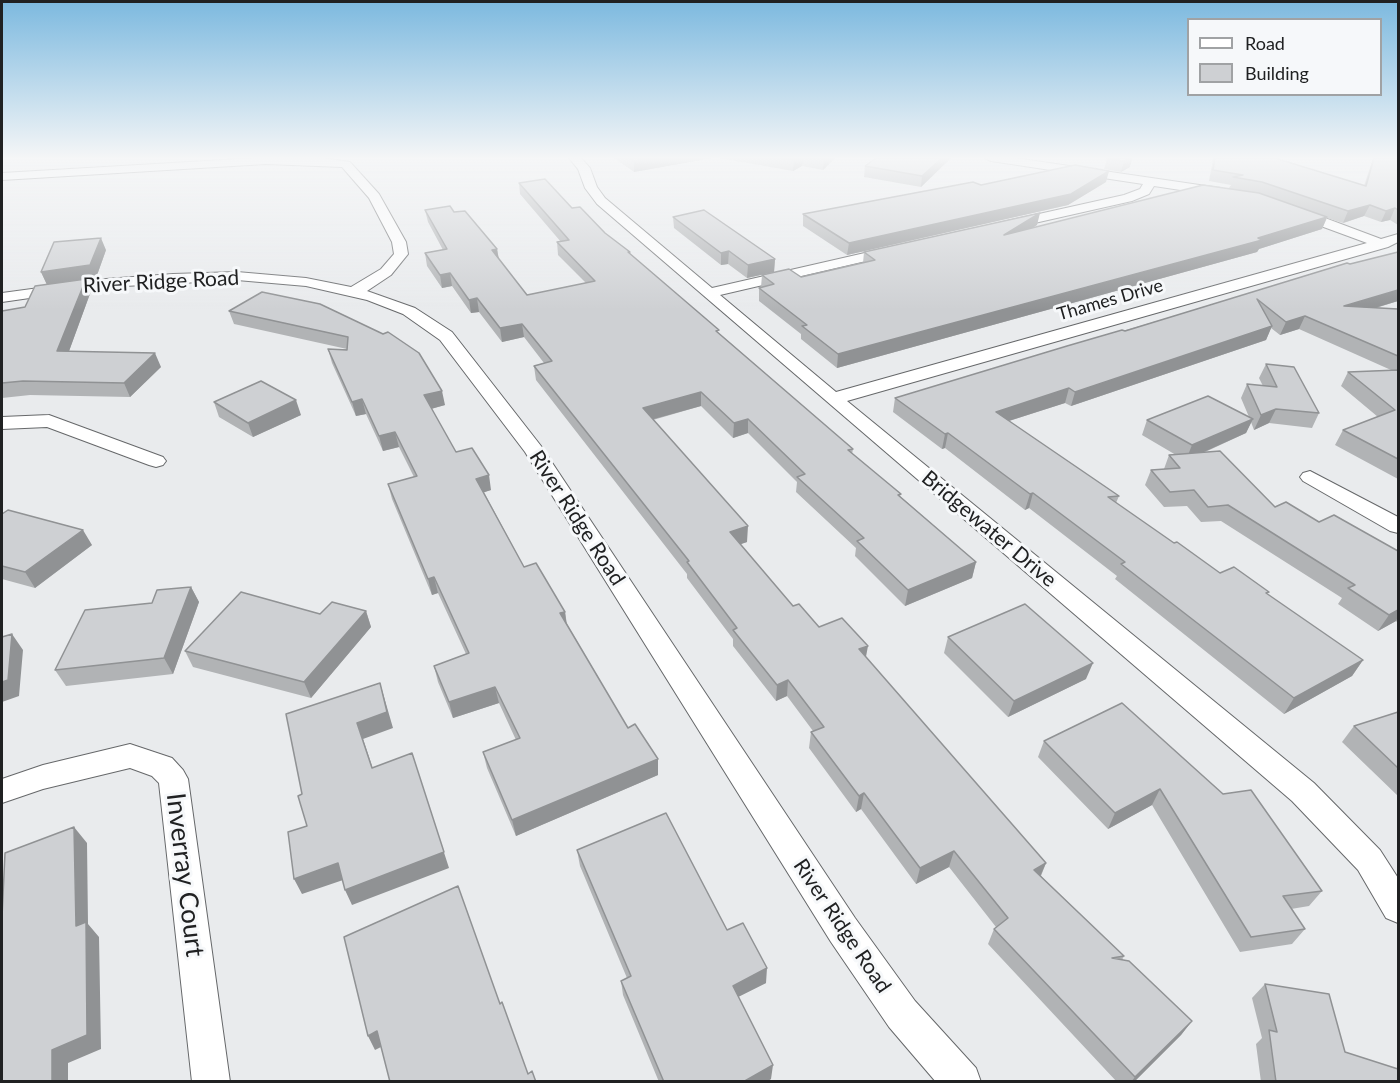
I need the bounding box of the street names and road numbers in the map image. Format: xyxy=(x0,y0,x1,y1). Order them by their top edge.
street label: River Ridge Road xyxy=(82,265,240,299)
street label: Thames Drive xyxy=(1055,275,1165,325)
street label: River Ridge Road xyxy=(524,446,630,590)
street label: Bridgewater Drive xyxy=(917,465,1061,593)
street label: Inverray Court xyxy=(159,791,211,959)
street label: River Ridge Road xyxy=(788,854,896,998)

